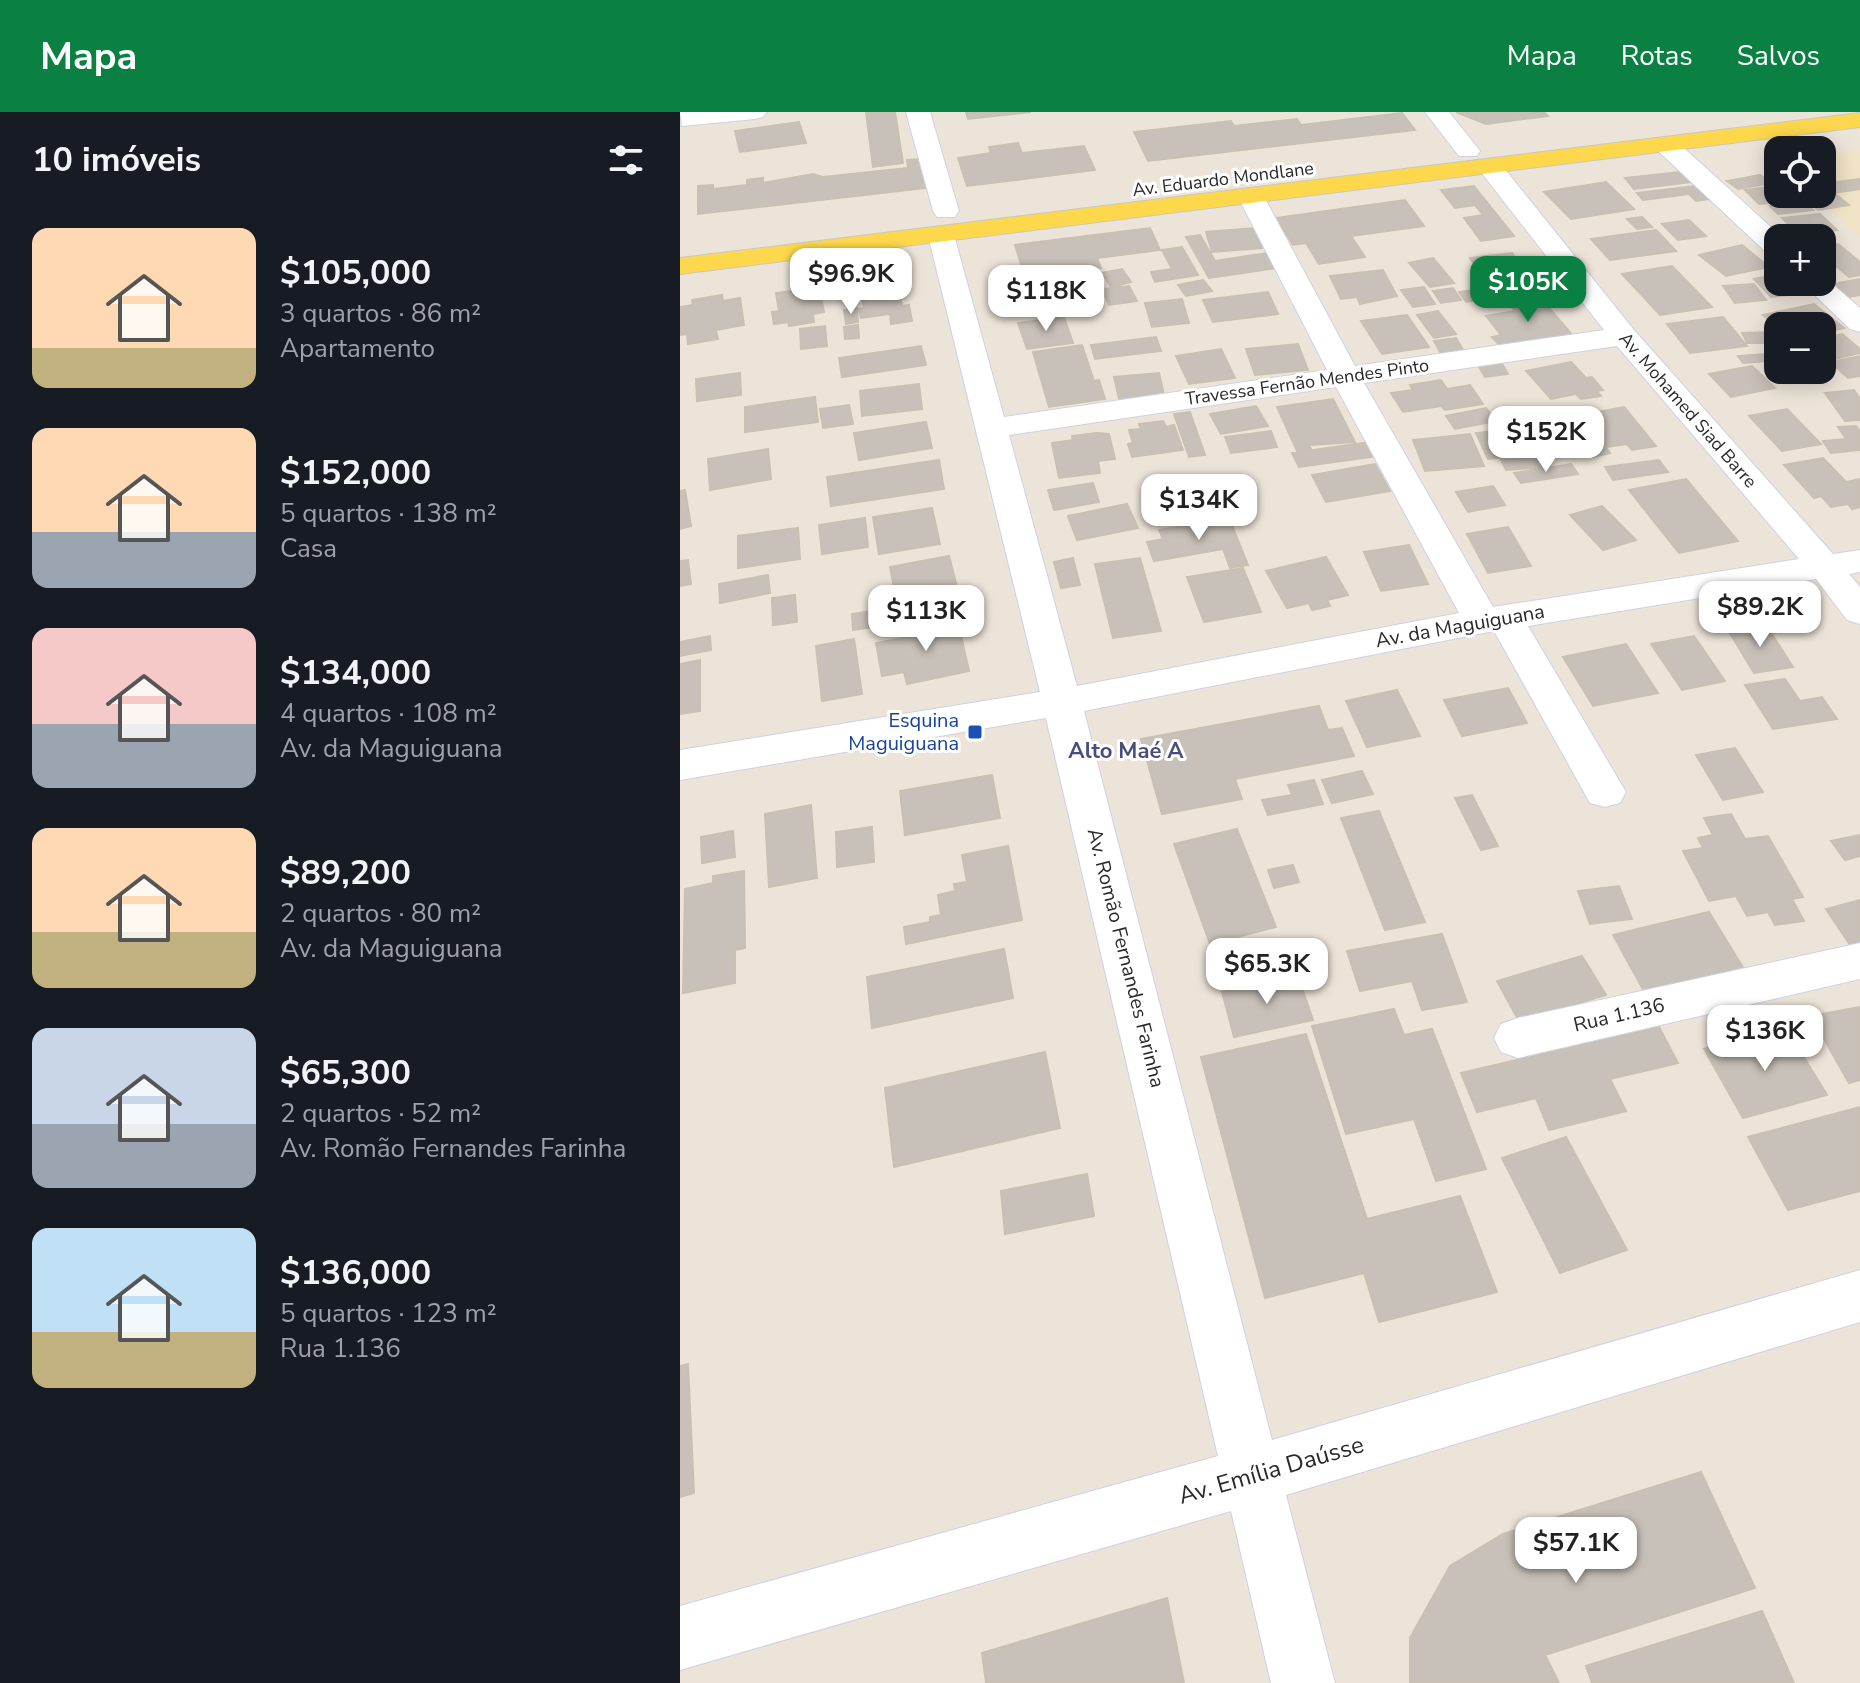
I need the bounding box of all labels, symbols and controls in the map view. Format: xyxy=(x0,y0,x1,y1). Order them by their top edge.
text: Mapa xyxy=(40,31,137,82)
text: Mapa xyxy=(1507,37,1577,75)
text: Rotas xyxy=(1621,37,1693,75)
text: Salvos xyxy=(1737,37,1820,75)
map controls xyxy=(1764,136,1836,384)
button: locate xyxy=(1764,136,1836,208)
text: 10 imóveis xyxy=(32,137,201,183)
icon: filters xyxy=(604,138,648,182)
street label: Av. Eduardo Mondlane xyxy=(1131,156,1315,202)
button: + xyxy=(1764,224,1836,296)
pin: $96.9K xyxy=(786,248,916,316)
text: $105,000 xyxy=(280,250,431,296)
text: $96.9K xyxy=(808,256,894,291)
pin: $105K xyxy=(1472,256,1584,324)
icon: home xyxy=(96,260,192,356)
text: $105K xyxy=(1488,264,1568,299)
pin: $118K xyxy=(990,265,1102,333)
text: $118K xyxy=(1006,273,1086,308)
text: 3 quartos · 86 m² xyxy=(280,296,481,331)
button: − xyxy=(1764,312,1836,384)
street label: Av. Mohamed Siad Barre xyxy=(1614,327,1762,493)
text: Apartamento xyxy=(280,331,435,366)
street label: Travessa Fernão Mendes Pinto xyxy=(1184,353,1430,411)
pin: $152K xyxy=(1490,406,1602,474)
text: $152K xyxy=(1506,414,1586,449)
text: $152,000 xyxy=(280,450,431,496)
icon: home xyxy=(96,460,192,556)
pin: $134K xyxy=(1143,474,1255,542)
text: $134K xyxy=(1159,482,1239,517)
text: 5 quartos · 138 m² xyxy=(280,496,497,531)
text: Casa xyxy=(280,531,337,566)
pin: $89.2K xyxy=(1695,581,1825,649)
pin: $113K xyxy=(870,585,982,653)
text: $89.2K xyxy=(1717,589,1803,624)
text: $113K xyxy=(886,593,966,628)
street label: Av. da Maguiguana xyxy=(1373,598,1547,654)
text: $134,000 xyxy=(280,650,431,696)
icon: home xyxy=(96,660,192,756)
text: 4 quartos · 108 m² xyxy=(280,696,497,731)
place label: Esquina Maguiguana xyxy=(848,707,959,757)
marker: Esquina Maguiguana xyxy=(966,723,984,741)
text: Av. da Maguiguana xyxy=(280,731,503,766)
district label: Alto Maé A xyxy=(1068,736,1184,766)
street label: Av. Romão Fernandes Farinha xyxy=(1081,826,1171,1090)
text: $89,200 xyxy=(280,850,411,896)
icon: home xyxy=(96,860,192,956)
text: 2 quartos · 80 m² xyxy=(280,896,481,931)
text: Av. da Maguiguana xyxy=(280,931,503,966)
pin: $65.3K xyxy=(1202,938,1332,1006)
text: $65.3K xyxy=(1224,946,1310,981)
street label: Rua 1.136 xyxy=(1571,991,1667,1039)
pin: $136K xyxy=(1709,1005,1821,1073)
text: $136K xyxy=(1725,1013,1805,1048)
text: $65,300 xyxy=(280,1050,411,1096)
icon: home xyxy=(96,1060,192,1156)
text: 2 quartos · 52 m² xyxy=(280,1096,481,1131)
text: Av. Romão Fernandes Farinha xyxy=(280,1131,626,1166)
text: $136,000 xyxy=(280,1250,431,1296)
icon: home xyxy=(96,1260,192,1356)
text: 5 quartos · 123 m² xyxy=(280,1296,497,1331)
text: Rua 1.136 xyxy=(280,1331,401,1366)
street label: Av. Emília Daússe xyxy=(1175,1428,1367,1512)
pin: $57.1K xyxy=(1511,1517,1641,1585)
text: $57.1K xyxy=(1533,1525,1619,1560)

